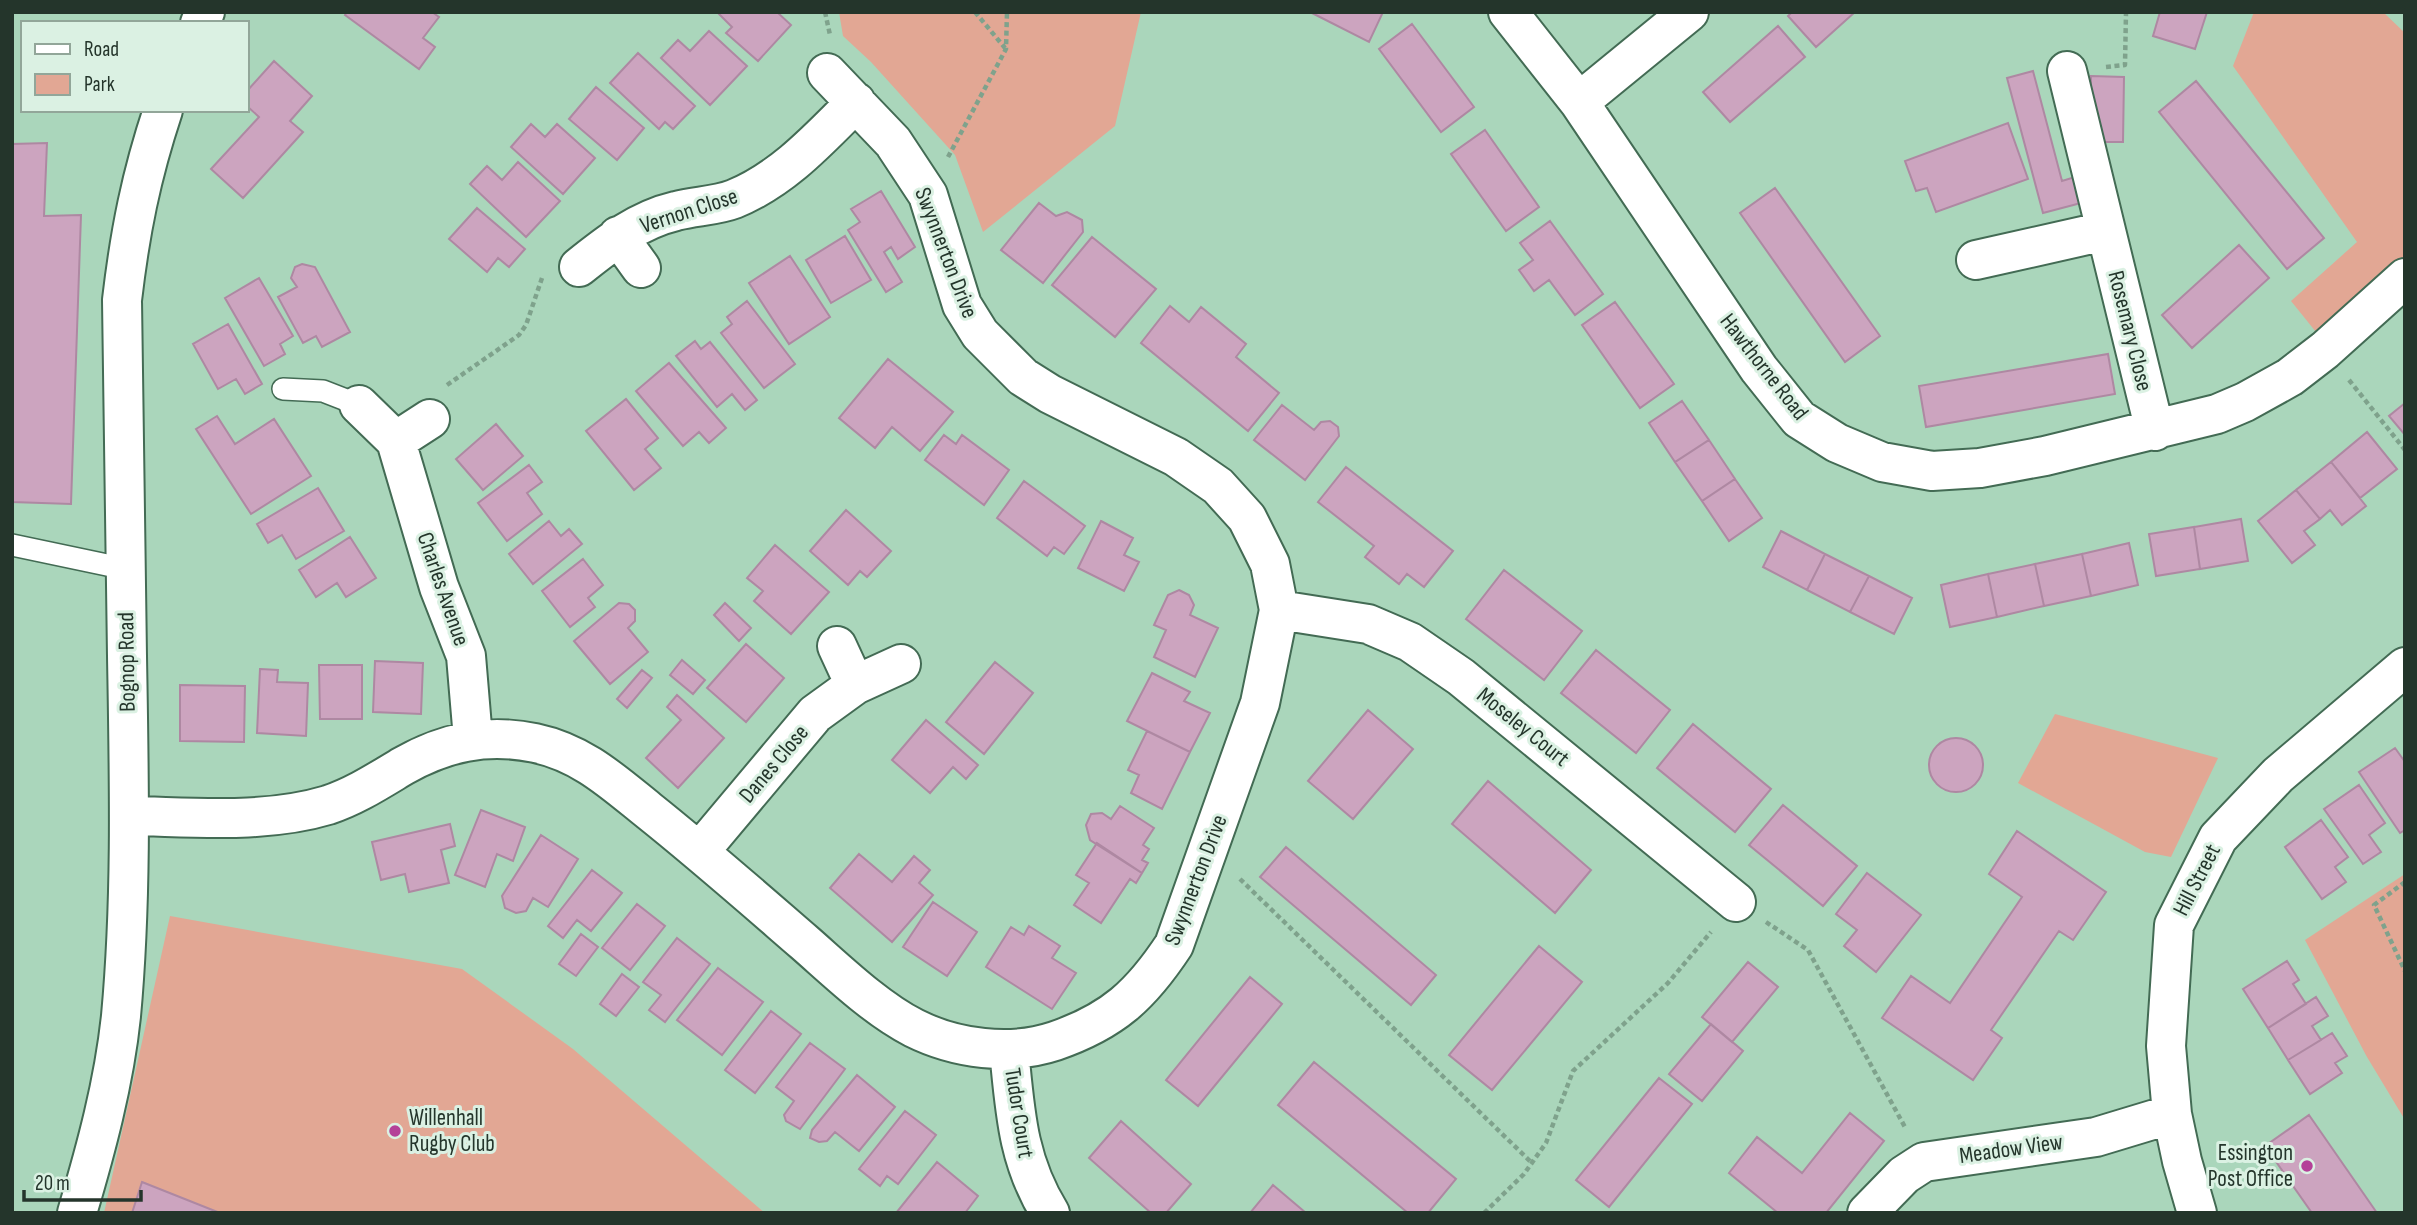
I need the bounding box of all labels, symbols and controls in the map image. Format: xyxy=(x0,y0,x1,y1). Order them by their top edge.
legend xyxy=(21,21,248,112)
text: Road xyxy=(84,37,119,62)
text: Park xyxy=(84,72,115,97)
street label: Vernon Close xyxy=(637,182,741,240)
street label: Swynnerton Drive xyxy=(908,184,984,322)
street label: Rosemary Close xyxy=(2102,268,2158,394)
street label: Hawthorne Road xyxy=(1714,308,1814,426)
street label: Charles Avenue xyxy=(411,529,475,649)
street label: Bognop Road xyxy=(112,612,142,712)
street label: Moseley Court xyxy=(1471,681,1575,773)
street label: Danes Close xyxy=(733,719,815,809)
street label: Swynnerton Drive xyxy=(1158,811,1234,949)
street label: Hill Street xyxy=(2167,839,2227,921)
street label: Tudor Court xyxy=(998,1066,1040,1160)
place label: Willenhall Rugby Club xyxy=(409,1104,495,1158)
marker: Willenhall Rugby Club xyxy=(387,1123,403,1139)
street label: Meadow View xyxy=(1958,1128,2065,1170)
place label: Essington Post Office xyxy=(2208,1139,2293,1193)
scale bar xyxy=(24,1158,142,1202)
marker: Essington Post Office xyxy=(2299,1158,2315,1174)
text: 20 m xyxy=(35,1171,70,1196)

